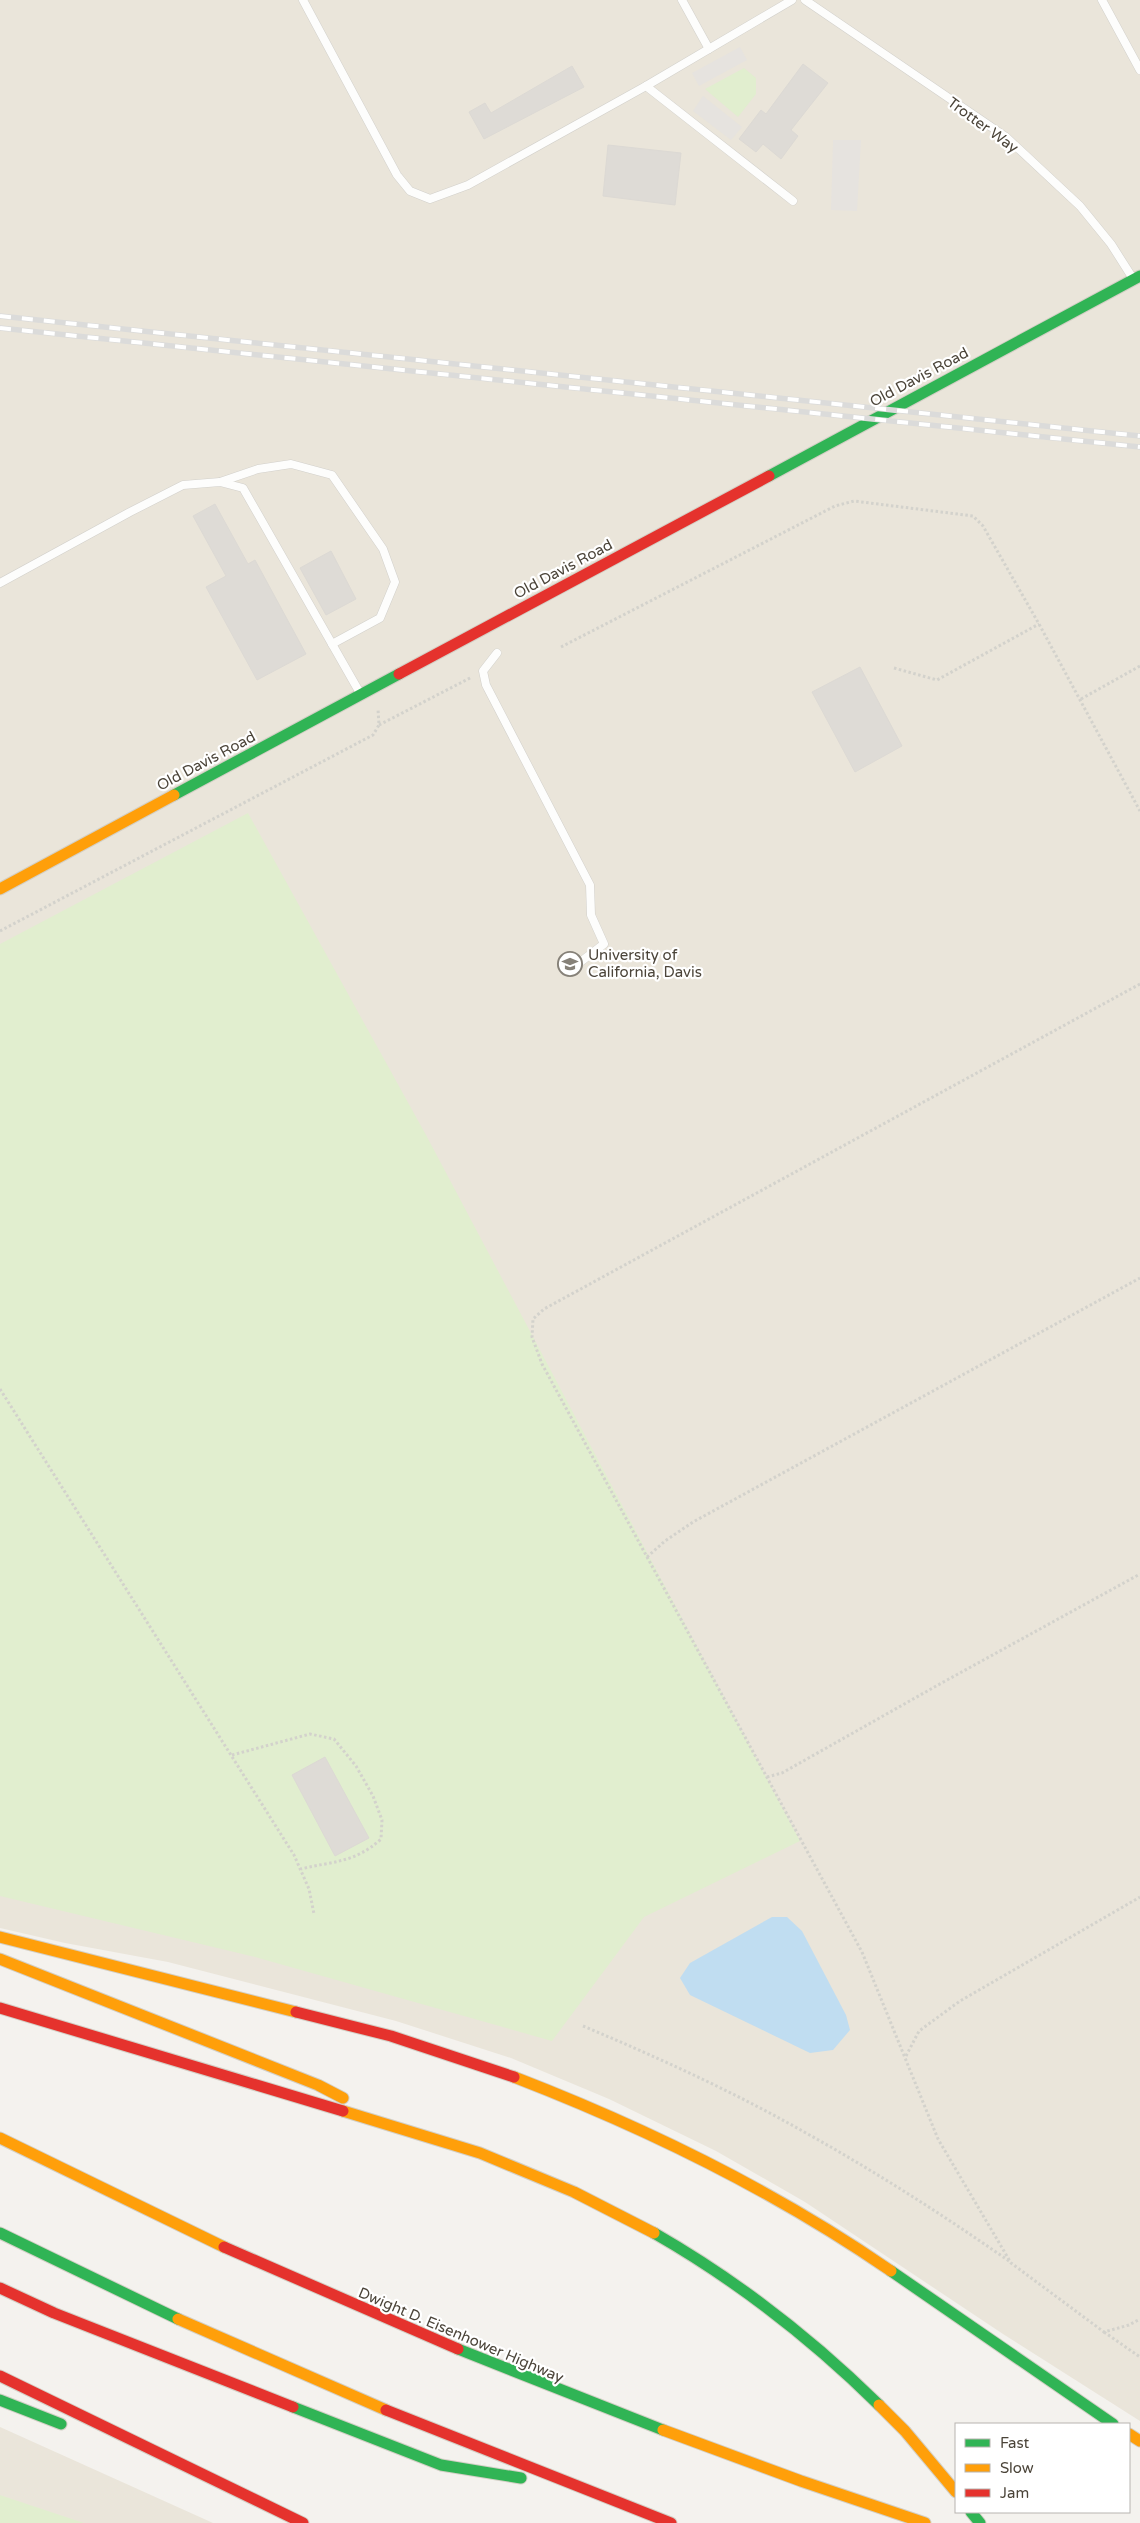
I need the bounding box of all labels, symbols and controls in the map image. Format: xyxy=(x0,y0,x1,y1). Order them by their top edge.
street label: Trotter Way xyxy=(944,93,1022,157)
street label: Old Davis Road xyxy=(867,343,971,411)
street label: Old Davis Road xyxy=(511,535,615,603)
street label: Old Davis Road xyxy=(154,727,258,795)
place label: University of California, Davis xyxy=(588,946,702,981)
school or university icon: University of California, Davis xyxy=(557,951,583,977)
street label: Dwight D. Eisenhower Highway xyxy=(356,2283,566,2387)
legend xyxy=(955,2423,1130,2513)
text: Fast xyxy=(1000,2434,1030,2452)
text: Slow xyxy=(1000,2459,1034,2477)
text: Jam xyxy=(1000,2484,1029,2502)

